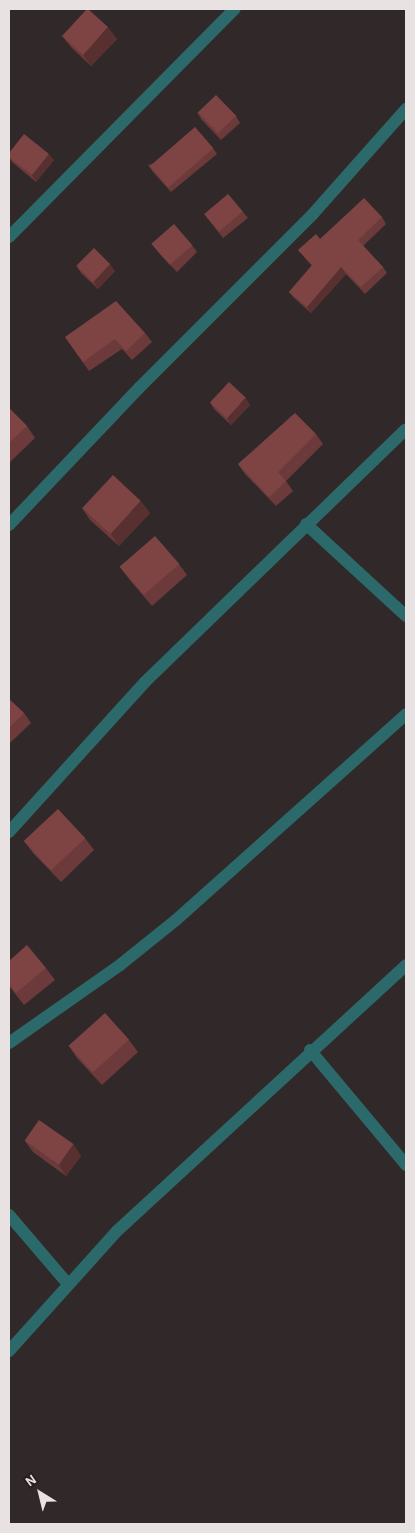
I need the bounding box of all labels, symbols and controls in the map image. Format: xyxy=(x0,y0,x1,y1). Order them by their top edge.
north arrow xyxy=(15,1468,65,1518)
text: N xyxy=(23,1472,39,1489)

